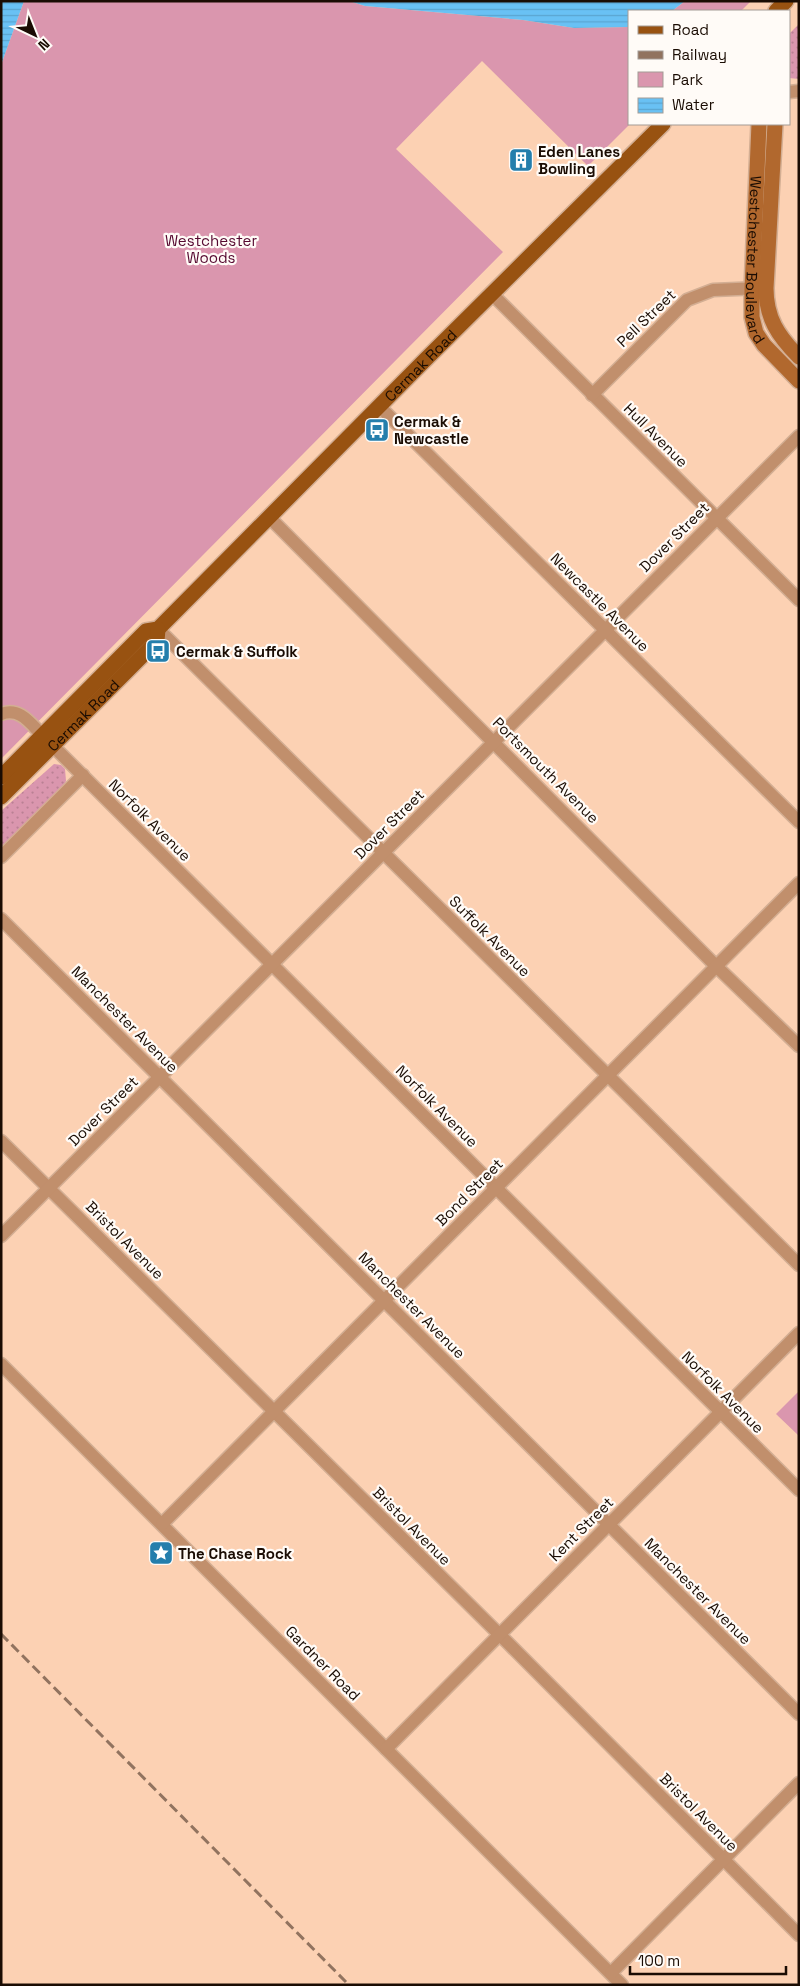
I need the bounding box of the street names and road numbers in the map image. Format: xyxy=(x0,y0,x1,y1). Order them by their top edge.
street label: Westchester Boulevard xyxy=(742,175,770,347)
street label: Pell Street xyxy=(613,285,680,351)
street label: Cermak Road xyxy=(380,325,460,405)
street label: Hull Avenue xyxy=(620,399,692,471)
street label: Dover Street xyxy=(635,498,713,576)
street label: Newcastle Avenue xyxy=(547,549,653,655)
street label: Cermak Road xyxy=(43,675,123,755)
street label: Portsmouth Avenue xyxy=(489,713,603,827)
street label: Norfolk Avenue xyxy=(105,775,195,865)
street label: Dover Street xyxy=(350,785,428,863)
street label: Suffolk Avenue xyxy=(445,891,535,981)
street label: Manchester Avenue xyxy=(68,962,182,1076)
street label: Norfolk Avenue xyxy=(392,1061,482,1151)
street label: Dover Street xyxy=(64,1072,142,1150)
street label: Bond Street xyxy=(431,1154,507,1230)
street label: Bristol Avenue xyxy=(82,1197,168,1283)
street label: Manchester Avenue xyxy=(355,1248,469,1362)
street label: Norfolk Avenue xyxy=(678,1347,768,1437)
street label: Bristol Avenue xyxy=(369,1483,455,1569)
street label: Kent Street xyxy=(545,1493,617,1565)
street label: Manchester Avenue xyxy=(641,1534,755,1648)
street label: Gardner Road xyxy=(282,1622,364,1704)
street label: Bristol Avenue xyxy=(656,1769,742,1855)

